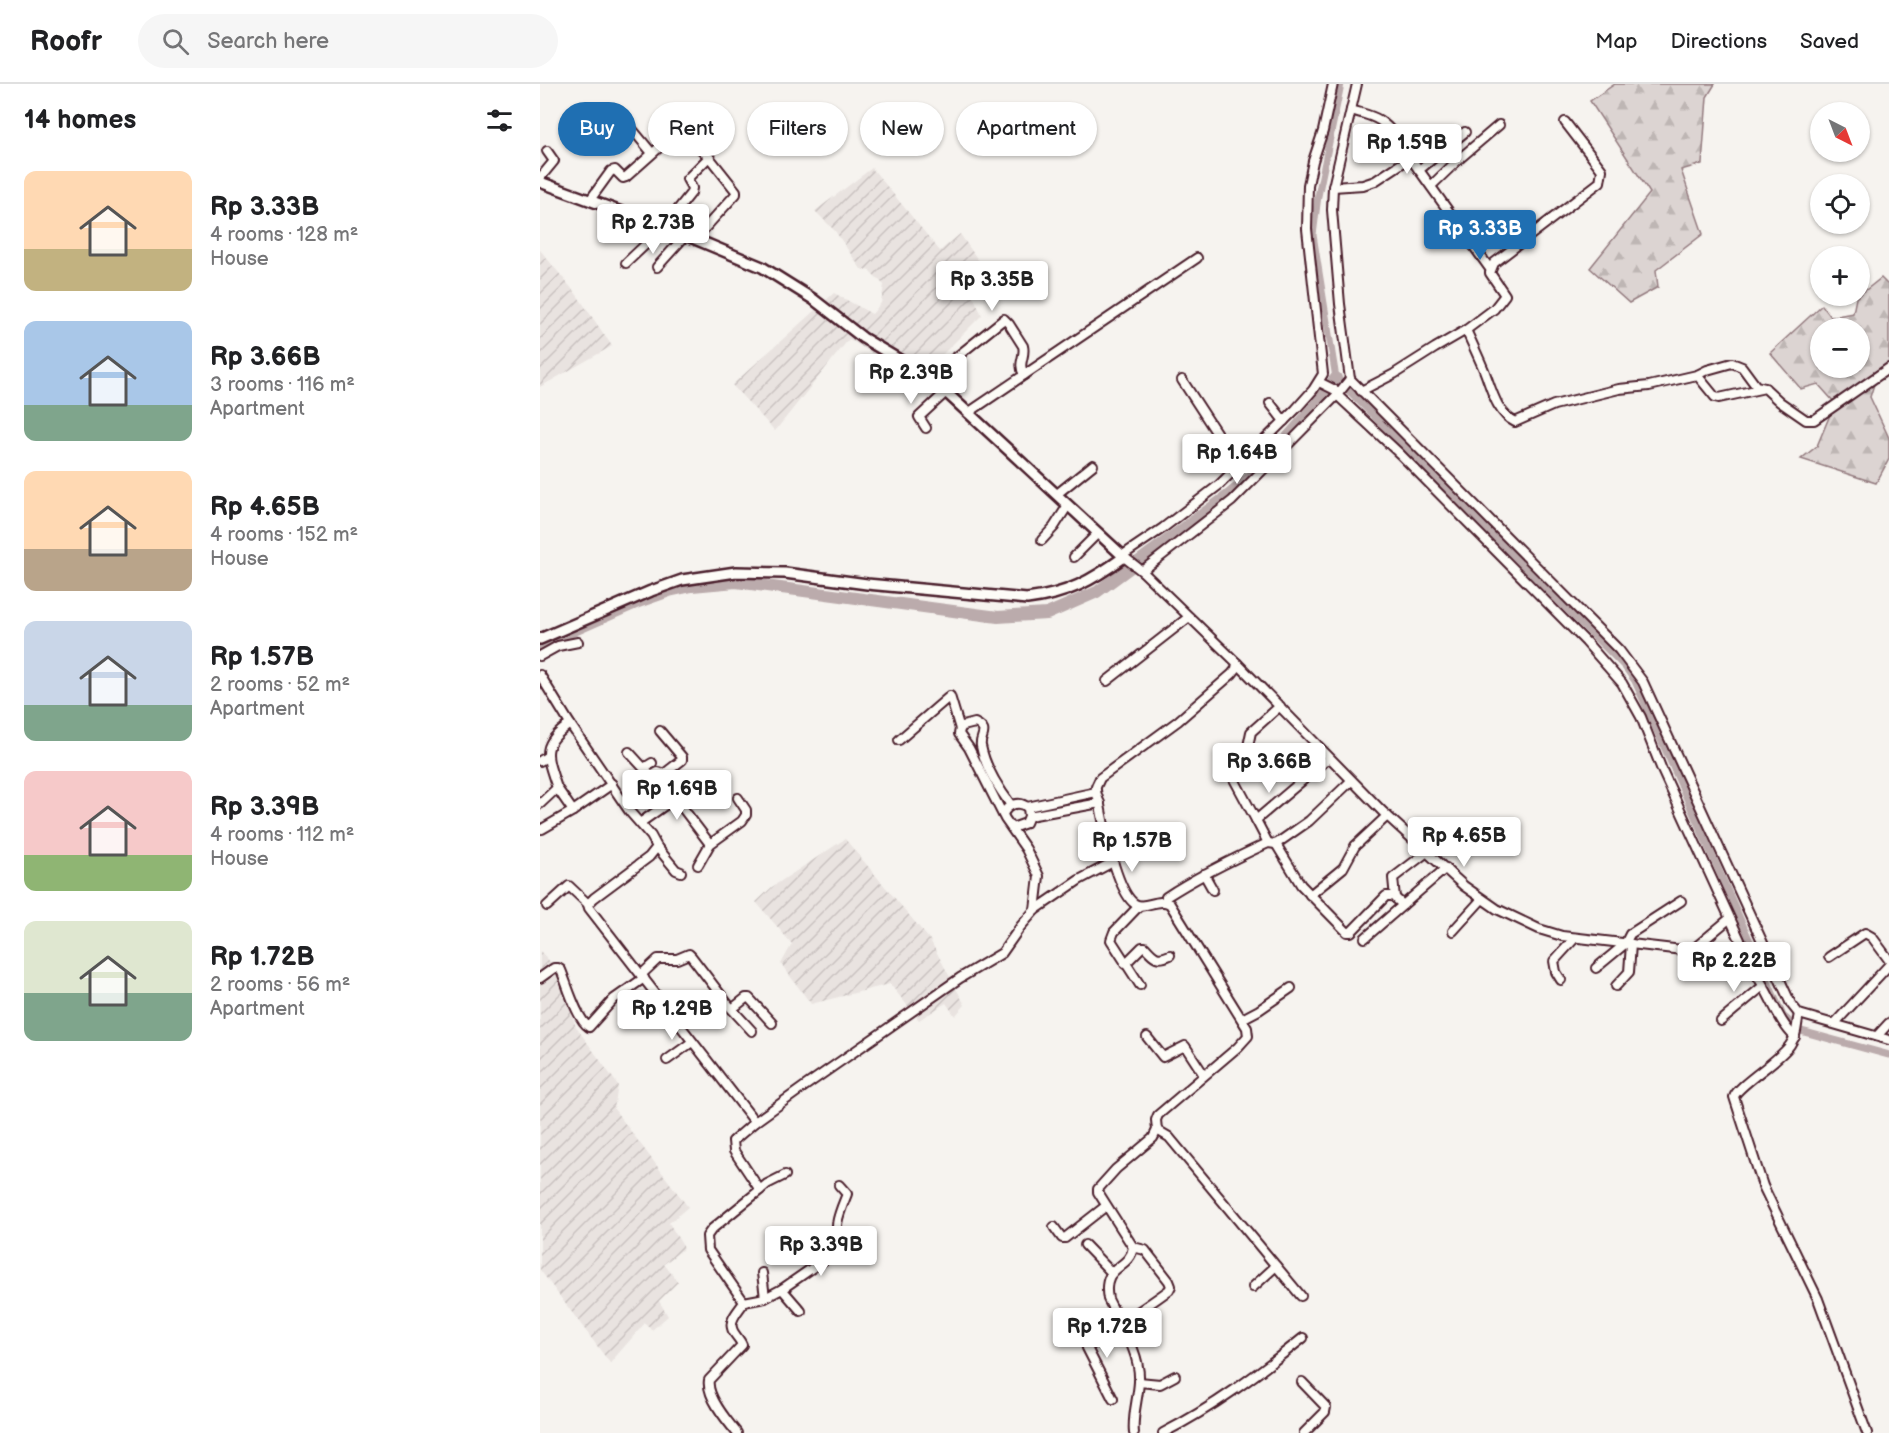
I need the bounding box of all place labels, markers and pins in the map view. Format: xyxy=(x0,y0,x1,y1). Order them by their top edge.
pin: Rp 1.59B xyxy=(1345,124,1469,175)
pin: Rp 2.73B xyxy=(591,204,715,255)
pin: Rp 3.33B xyxy=(1418,210,1542,261)
pin: Rp 3.35B xyxy=(930,261,1054,312)
pin: Rp 2.39B xyxy=(849,354,973,405)
pin: Rp 1.64B xyxy=(1175,434,1299,485)
pin: Rp 3.66B xyxy=(1207,743,1331,794)
pin: Rp 1.69B xyxy=(615,770,739,821)
pin: Rp 4.65B xyxy=(1402,817,1526,868)
pin: Rp 1.57B xyxy=(1070,822,1194,873)
pin: Rp 2.22B xyxy=(1672,942,1796,993)
pin: Rp 1.29B xyxy=(610,990,734,1041)
pin: Rp 3.39B xyxy=(759,1226,883,1277)
pin: Rp 1.72B xyxy=(1045,1308,1169,1359)

